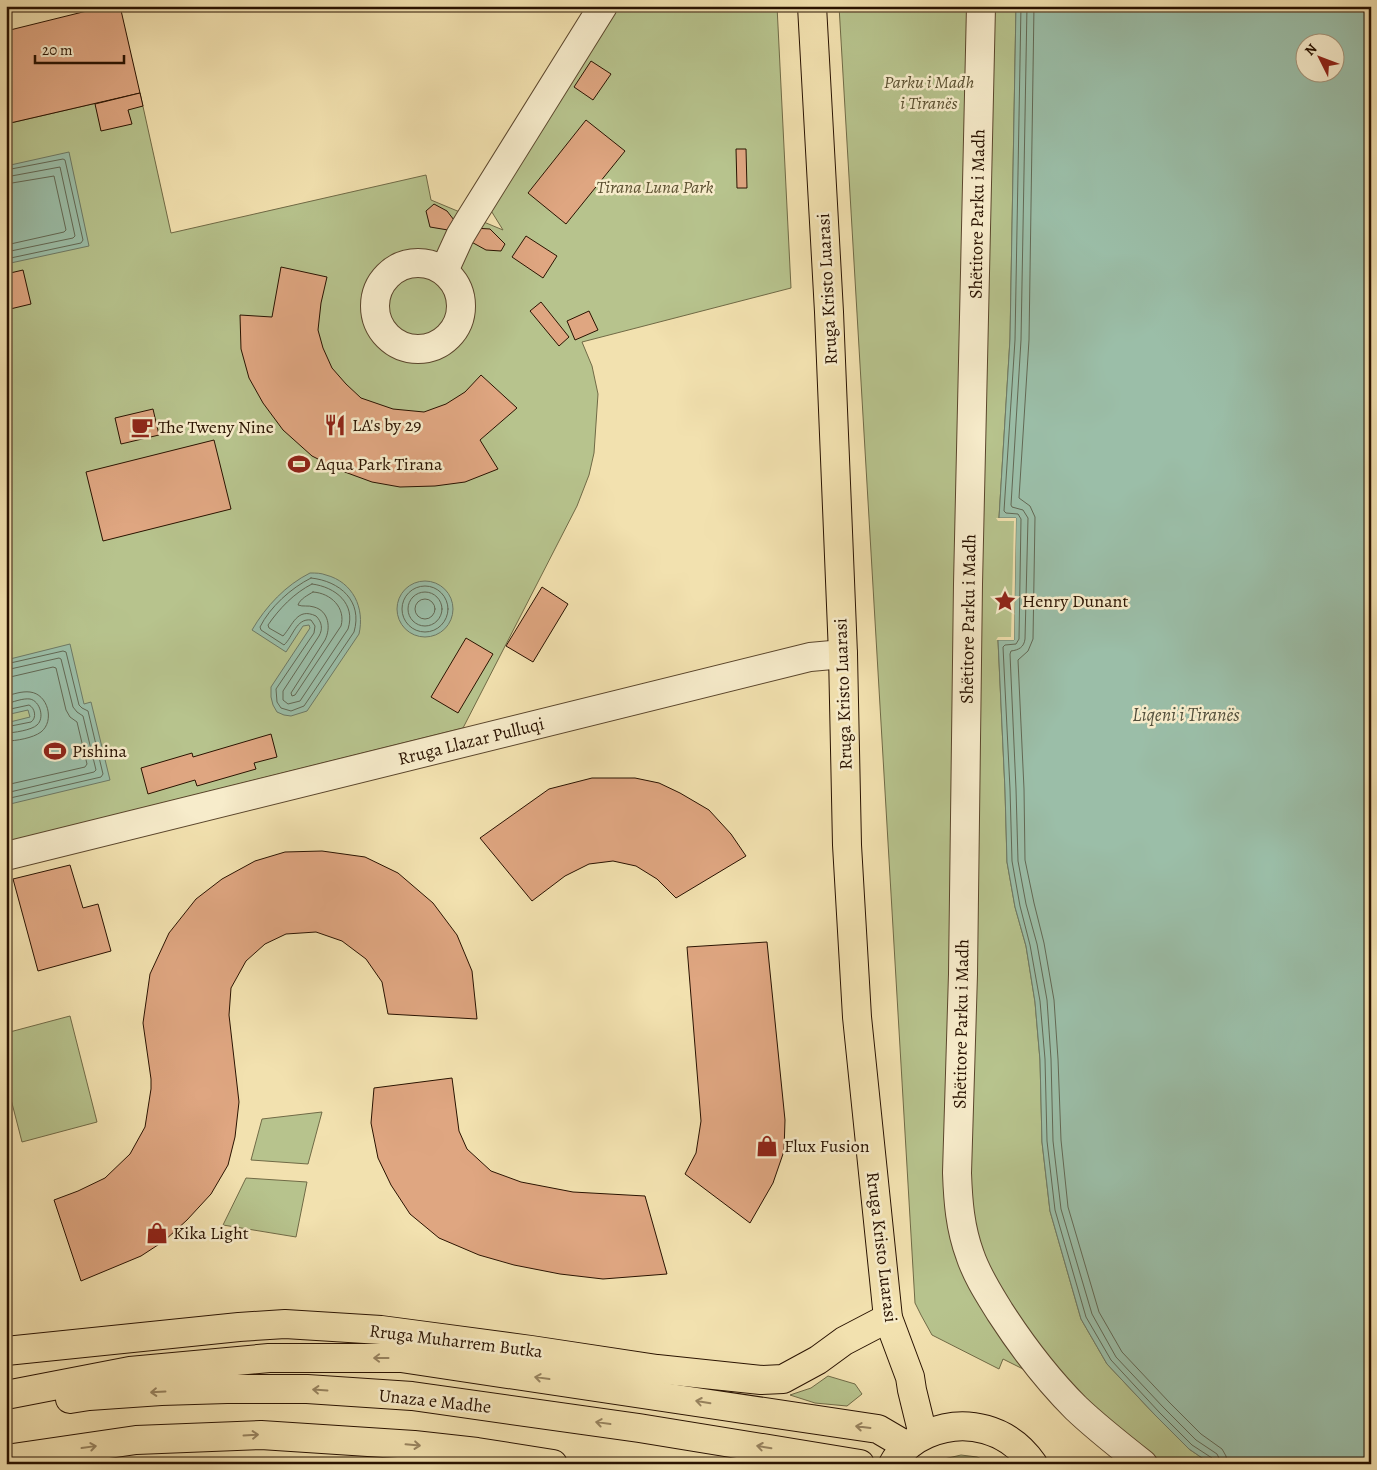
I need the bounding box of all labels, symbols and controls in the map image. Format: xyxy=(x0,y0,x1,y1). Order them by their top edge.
scale bar xyxy=(35,32,124,64)
north arrow xyxy=(1294,32,1344,82)
text: N xyxy=(1300,39,1321,60)
text: 20 m xyxy=(42,40,73,60)
park label: Parku i Madh i Tiranës xyxy=(884,70,974,115)
street label: Shëtitore Parku i Madh xyxy=(964,129,990,299)
park label: Tirana Luna Park xyxy=(596,175,714,199)
street label: Rruga Kristo Luarasi xyxy=(811,213,843,365)
restaurant icon: LA's by 29 xyxy=(322,412,348,438)
place label: LA's by 29 xyxy=(352,413,421,437)
cafe icon: The Tweny Nine xyxy=(129,414,155,440)
place label: The Tweny Nine xyxy=(158,415,274,439)
sports icon: Aqua Park Tirana xyxy=(286,451,312,477)
place label: Aqua Park Tirana xyxy=(315,452,443,476)
street label: Shëtitore Parku i Madh xyxy=(955,534,981,704)
place icon: Henry Dunant xyxy=(992,588,1018,614)
place label: Henry Dunant xyxy=(1022,589,1128,613)
street label: Rruga Kristo Luarasi xyxy=(828,618,858,770)
water label: Liqeni i Tiranës xyxy=(1132,702,1240,728)
street label: Rruga Llazar Pulluqi xyxy=(395,711,547,771)
sports icon: Pishina xyxy=(42,738,68,764)
place label: Pishina xyxy=(72,739,128,763)
street label: Shëtitore Parku i Madh xyxy=(948,939,974,1109)
shop icon: Flux Fusion xyxy=(754,1133,780,1159)
place label: Flux Fusion xyxy=(784,1134,870,1158)
street label: Rruga Kristo Luarasi xyxy=(861,1170,903,1324)
shop icon: Kika Light xyxy=(144,1220,170,1246)
place label: Kika Light xyxy=(173,1221,249,1245)
street label: Rruga Muharrem Butka xyxy=(368,1318,545,1364)
one-way arrow xyxy=(373,1353,390,1363)
one-way arrow xyxy=(534,1373,550,1383)
street label: Unaza e Madhe xyxy=(378,1383,492,1419)
one-way arrow xyxy=(312,1386,328,1395)
one-way arrow xyxy=(150,1387,166,1396)
one-way arrow xyxy=(695,1397,711,1407)
one-way arrow xyxy=(595,1418,611,1428)
one-way arrow xyxy=(856,1422,872,1432)
one-way arrow xyxy=(243,1431,259,1440)
one-way arrow xyxy=(405,1441,421,1450)
one-way arrow xyxy=(81,1442,97,1452)
one-way arrow xyxy=(756,1442,772,1452)

